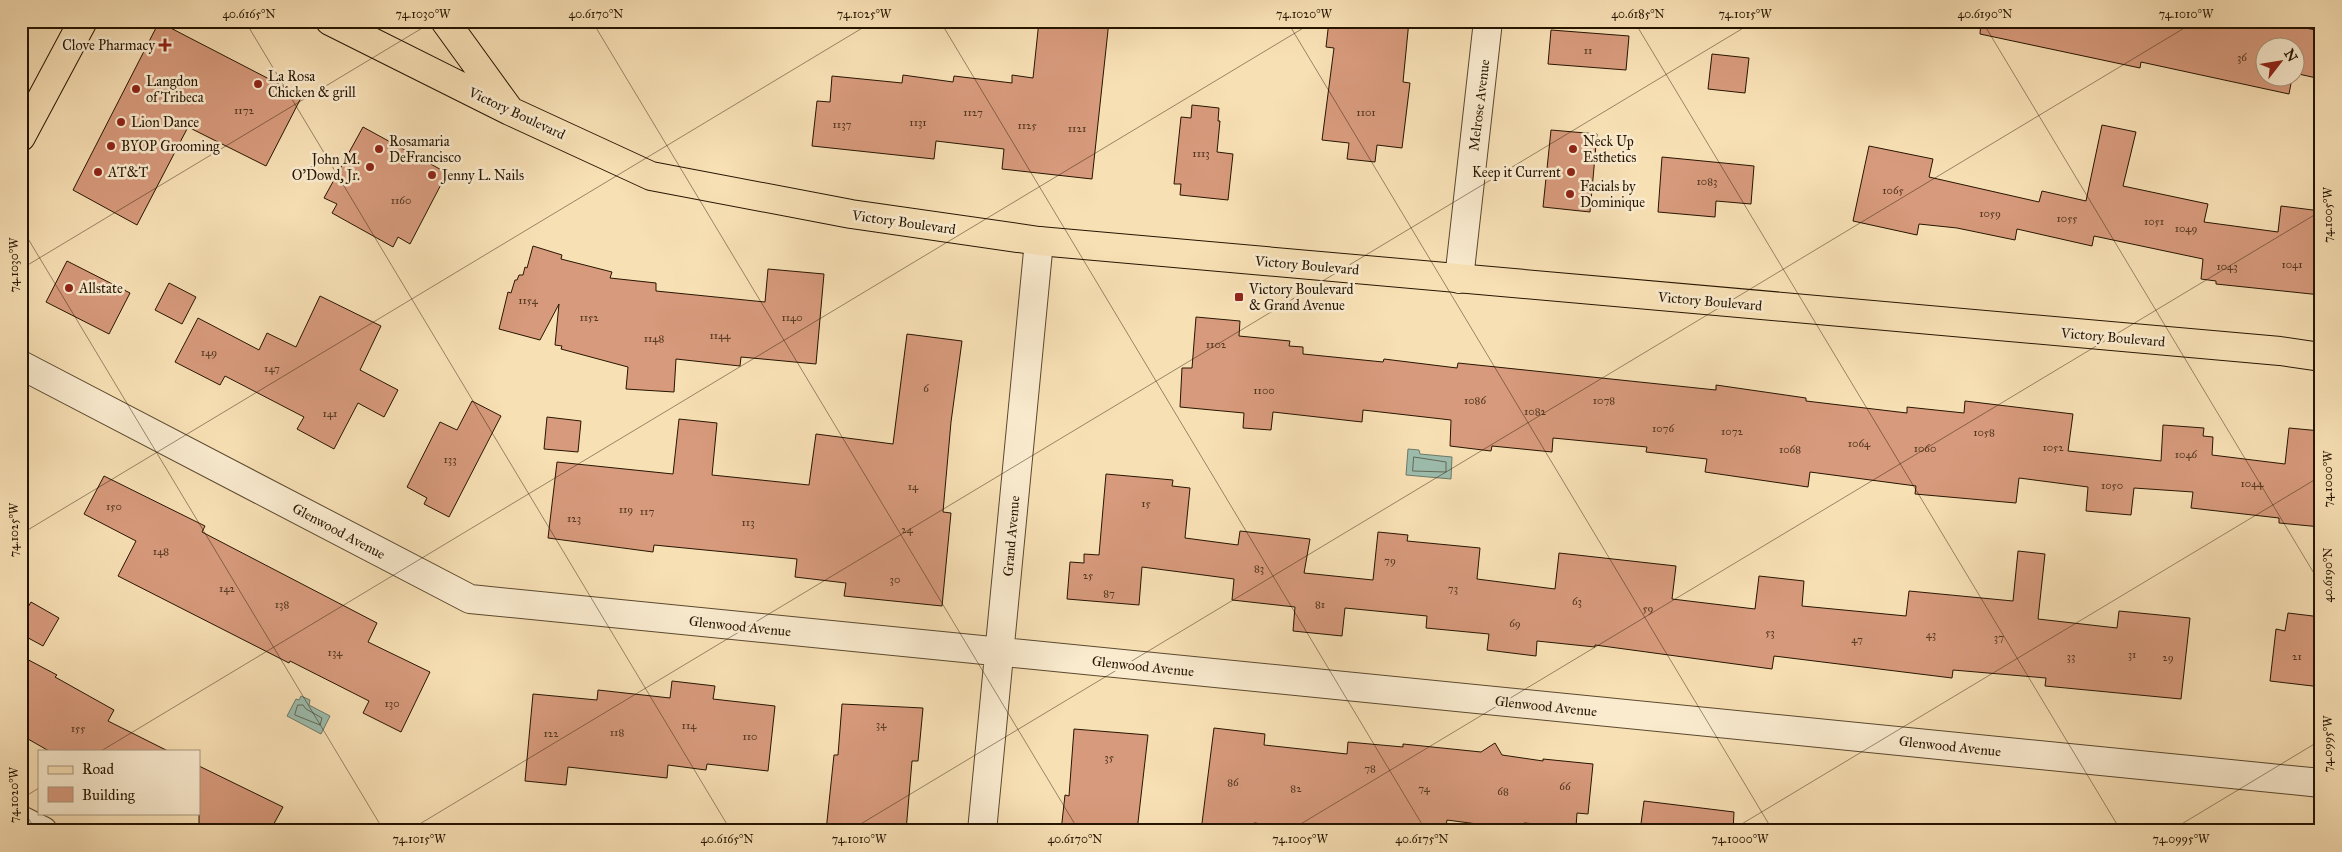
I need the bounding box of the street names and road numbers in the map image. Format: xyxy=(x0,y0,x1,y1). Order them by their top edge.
street label: Melrose Avenue xyxy=(1465,58,1494,152)
street label: Victory Boulevard xyxy=(465,83,568,143)
street label: Victory Boulevard xyxy=(850,207,957,238)
street label: Victory Boulevard xyxy=(1253,252,1360,279)
street label: Victory Boulevard xyxy=(1656,288,1763,315)
street label: Victory Boulevard xyxy=(2059,324,2166,351)
street label: Grand Avenue xyxy=(999,495,1024,577)
street label: Glenwood Avenue xyxy=(289,500,388,563)
street label: Glenwood Avenue xyxy=(688,613,792,640)
street label: Glenwood Avenue xyxy=(1091,653,1195,680)
street label: Glenwood Avenue xyxy=(1494,693,1598,720)
street label: Glenwood Avenue xyxy=(1898,733,2002,760)

